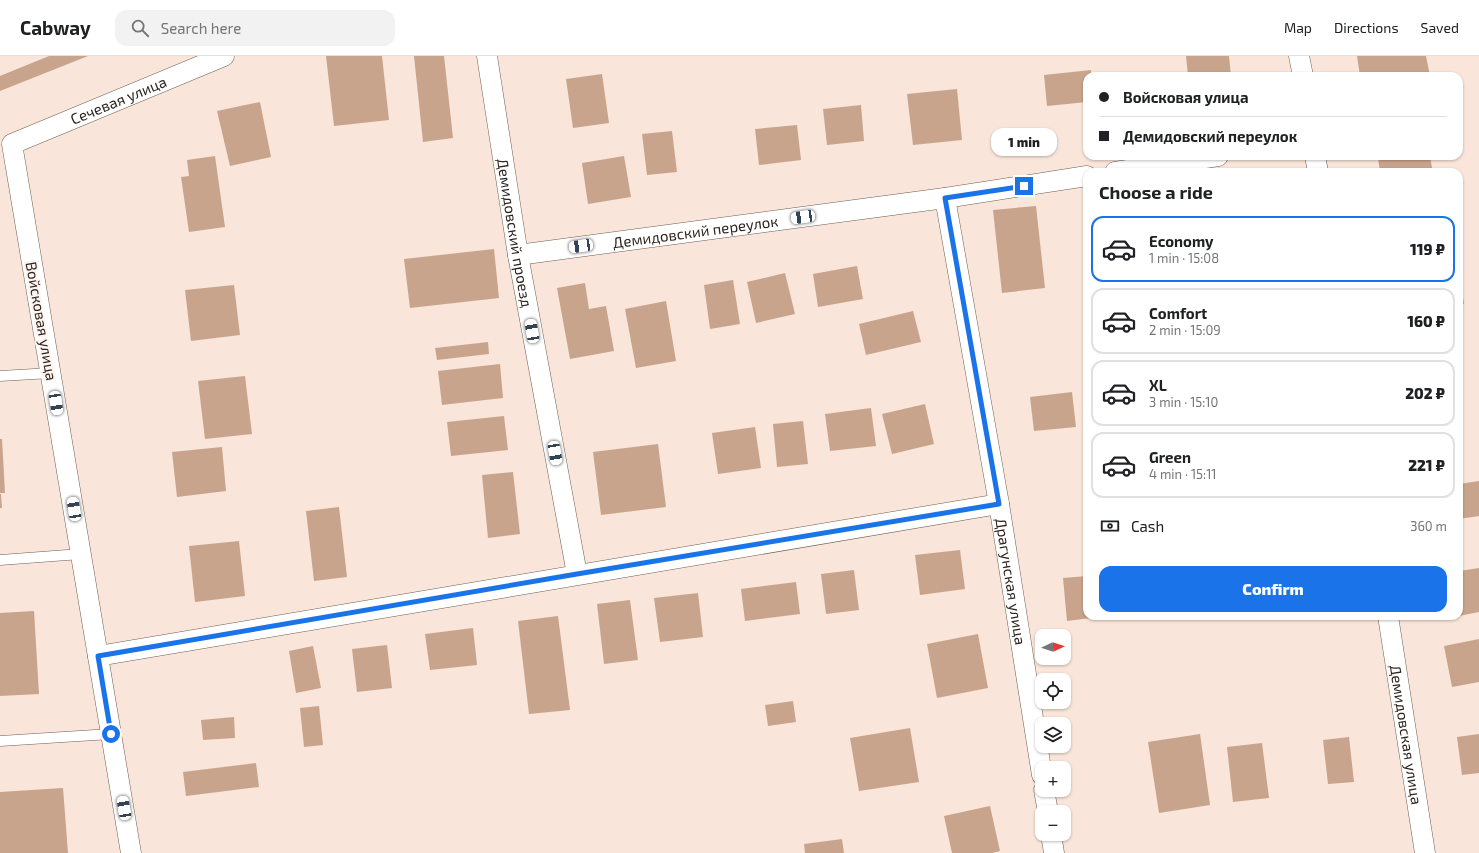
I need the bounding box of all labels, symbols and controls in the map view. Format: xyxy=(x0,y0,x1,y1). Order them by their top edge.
search box xyxy=(115,10,395,46)
text: Cabway xyxy=(20,16,91,39)
icon: search xyxy=(129,17,151,39)
text: Search here xyxy=(161,19,241,37)
text: Map xyxy=(1284,19,1312,36)
text: Directions xyxy=(1334,19,1399,36)
text: Saved xyxy=(1421,19,1459,36)
street label: Сечевая улица xyxy=(67,72,169,128)
text: Войсковая улица xyxy=(1123,88,1249,106)
text: Демидовский переулок xyxy=(1123,127,1297,145)
callout: 1 min xyxy=(991,128,1057,156)
text: 1 min xyxy=(1008,134,1040,150)
street label: Демидовский проезд xyxy=(494,157,537,309)
route end xyxy=(1015,177,1033,195)
text: Choose a ride xyxy=(1099,181,1213,203)
car xyxy=(790,209,816,225)
street label: Демидовский переулок xyxy=(612,211,779,251)
icon: car xyxy=(1101,231,1137,267)
text: Economy xyxy=(1149,232,1214,250)
car xyxy=(568,238,594,254)
text: 119 ₽ xyxy=(1410,240,1445,258)
text: 1 min · 15:08 xyxy=(1149,250,1219,266)
street label: Войсковая улица xyxy=(22,260,61,382)
icon: car xyxy=(1101,303,1137,339)
text: Comfort xyxy=(1149,304,1207,322)
text: 160 ₽ xyxy=(1407,312,1445,330)
car xyxy=(524,318,540,344)
text: 2 min · 15:09 xyxy=(1149,322,1221,338)
icon: car xyxy=(1101,375,1137,411)
text: XL xyxy=(1149,376,1167,394)
text: 202 ₽ xyxy=(1405,384,1445,402)
car xyxy=(48,390,64,416)
text: 3 min · 15:10 xyxy=(1149,394,1218,410)
car xyxy=(547,440,563,466)
icon: car xyxy=(1101,447,1137,483)
text: Green xyxy=(1149,448,1191,466)
text: 221 ₽ xyxy=(1408,456,1445,474)
text: 4 min · 15:11 xyxy=(1149,466,1216,482)
car xyxy=(66,496,82,522)
icon: cash xyxy=(1099,515,1121,537)
street label: Драгунская улица xyxy=(992,517,1030,646)
text: Cash xyxy=(1131,517,1164,535)
text: 360 m xyxy=(1410,518,1447,534)
button: Confirm xyxy=(1099,566,1447,612)
north arrow xyxy=(1035,629,1071,665)
map controls xyxy=(1035,629,1071,841)
street label: Демидовская улица xyxy=(1387,663,1426,806)
button: locate xyxy=(1035,673,1071,709)
button: layers xyxy=(1035,717,1071,753)
route start xyxy=(102,725,120,743)
button: + xyxy=(1035,761,1071,797)
car xyxy=(116,795,132,821)
button: − xyxy=(1035,805,1071,841)

